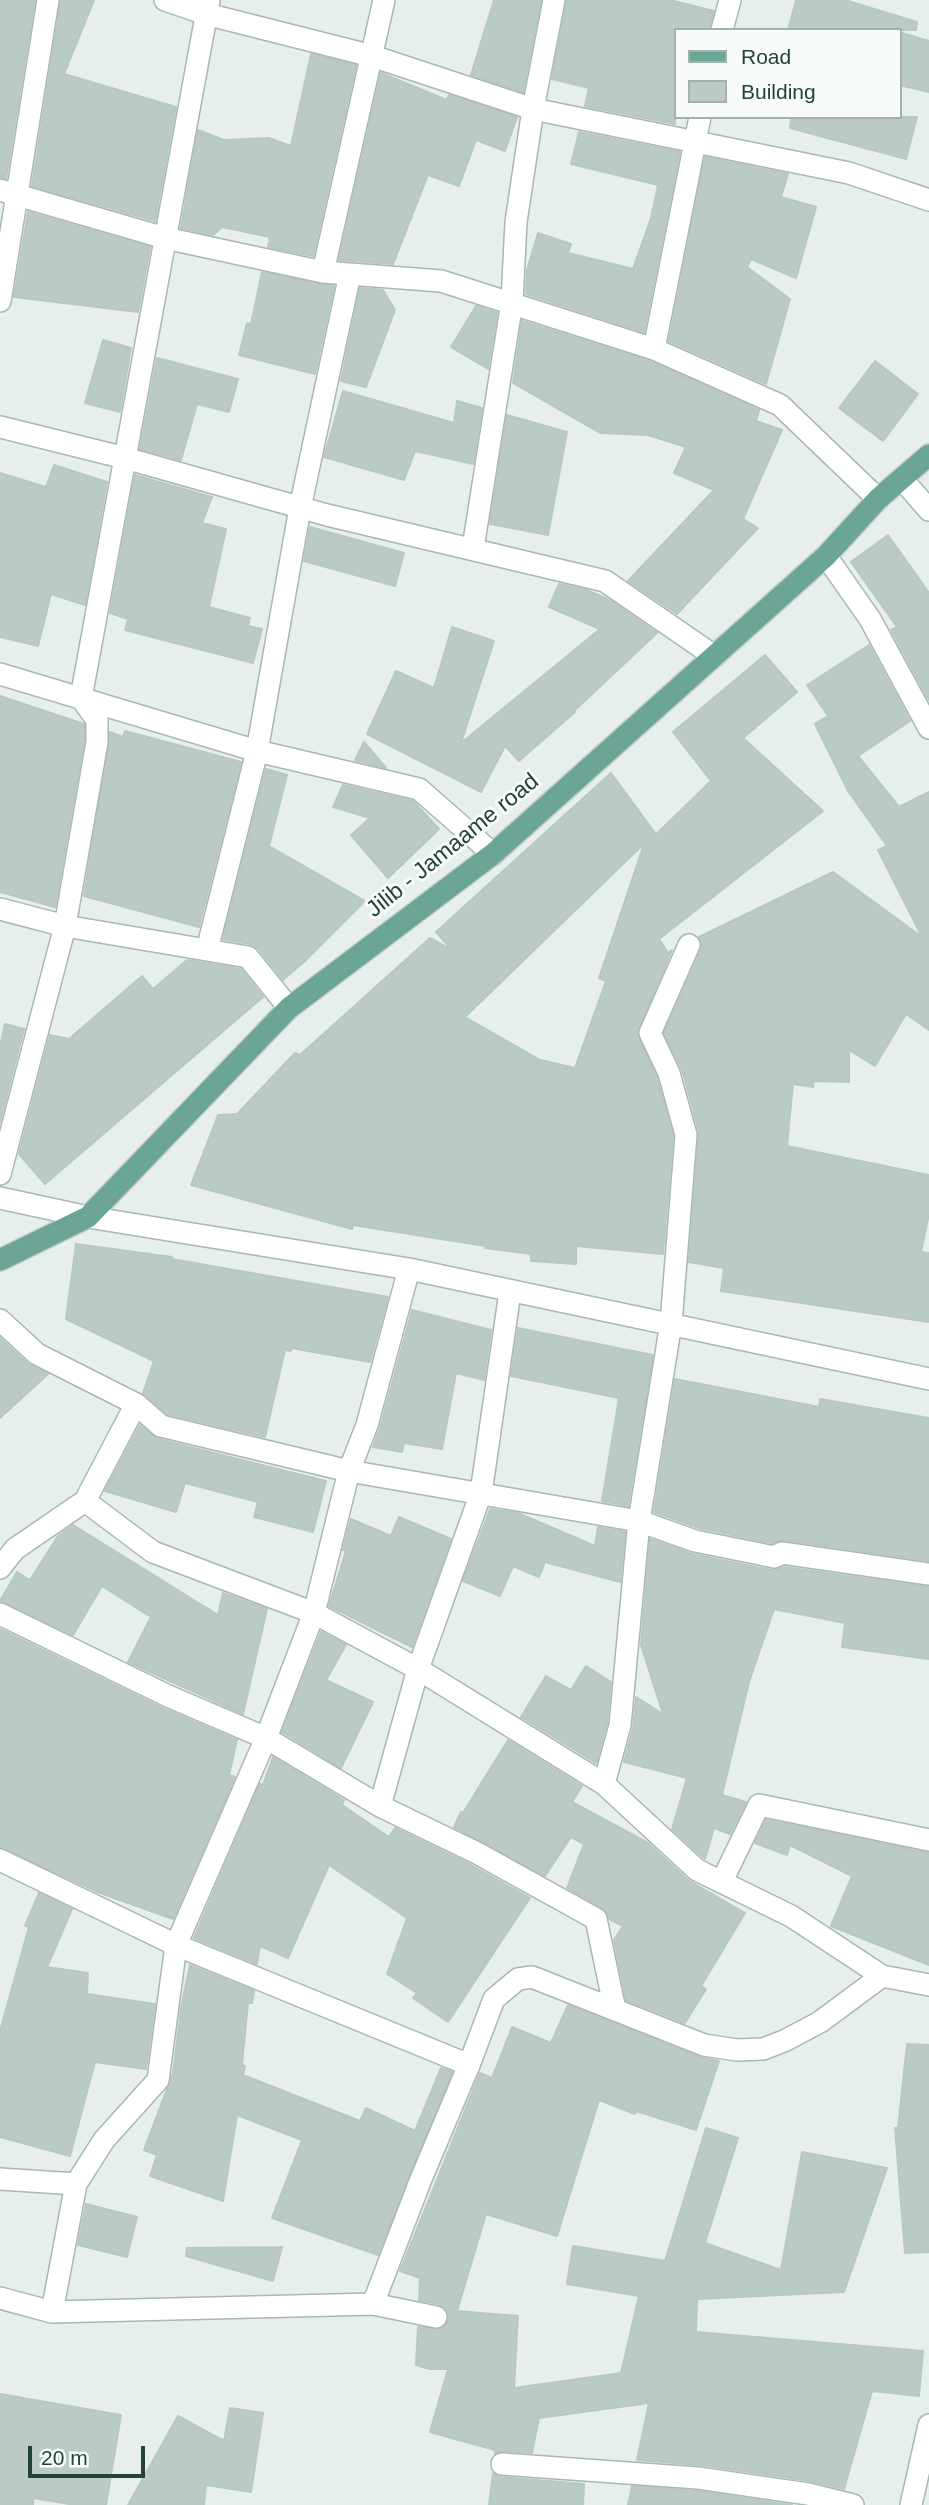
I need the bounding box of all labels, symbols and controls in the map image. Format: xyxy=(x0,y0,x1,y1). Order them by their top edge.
legend xyxy=(674,28,901,119)
text: Road xyxy=(741,45,791,68)
text: Building xyxy=(741,80,816,103)
street label: Jilib - Jamaame road xyxy=(361,768,545,924)
scale bar xyxy=(32,2432,149,2476)
text: 20 m xyxy=(41,2446,88,2469)

